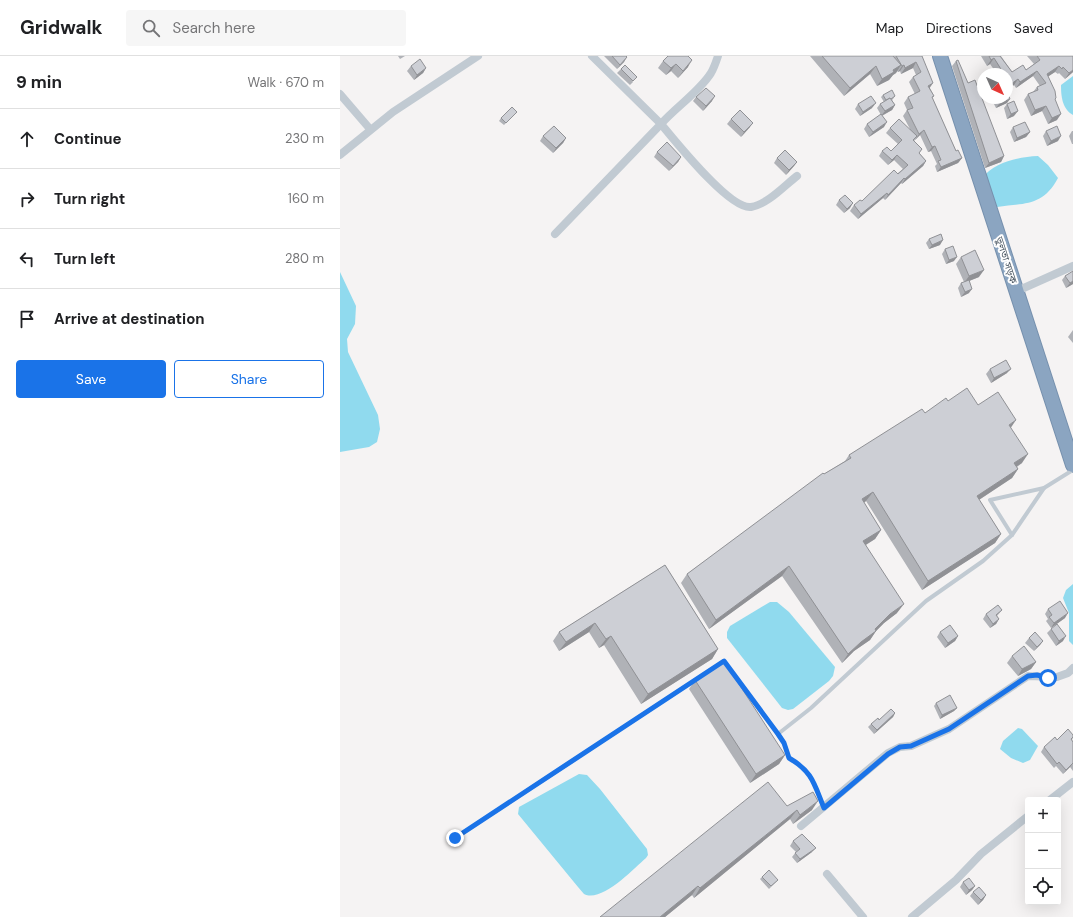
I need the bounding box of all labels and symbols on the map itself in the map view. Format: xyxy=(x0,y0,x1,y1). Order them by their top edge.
north arrow xyxy=(977,68,1013,104)
street label: ভুলতা সড়ক xyxy=(993,234,1020,286)
route start xyxy=(1039,669,1057,687)
route end xyxy=(446,829,464,847)

